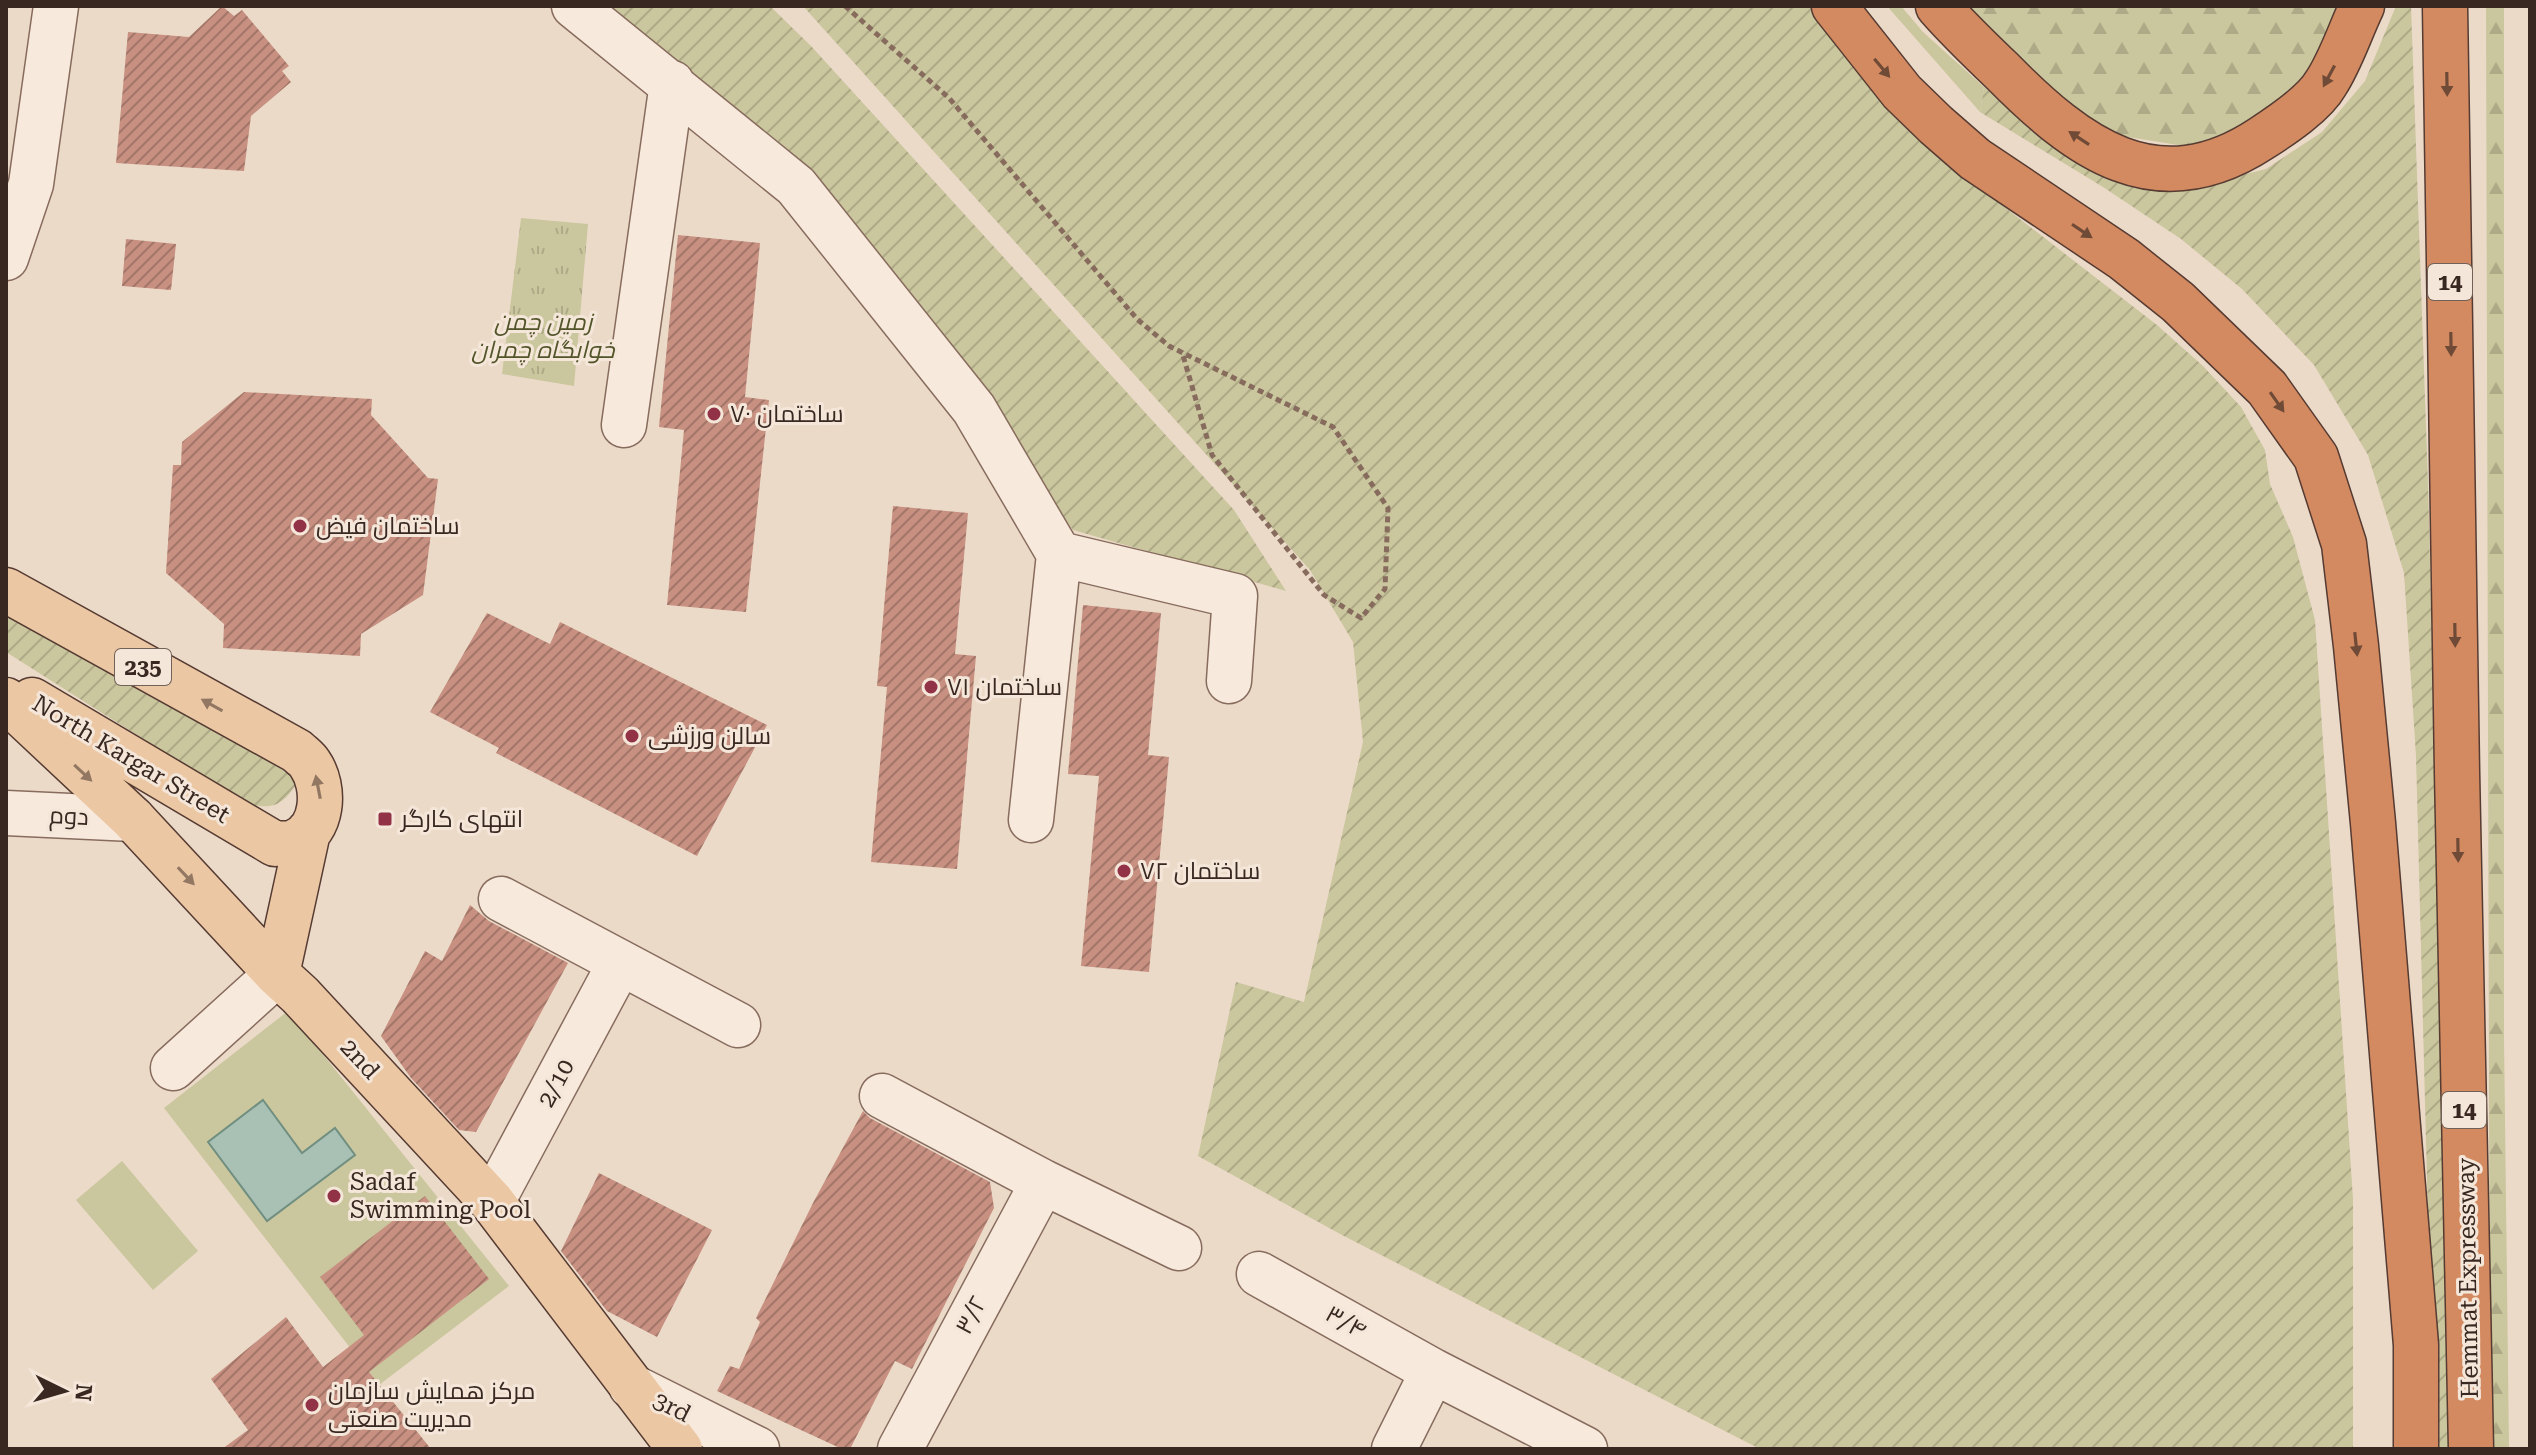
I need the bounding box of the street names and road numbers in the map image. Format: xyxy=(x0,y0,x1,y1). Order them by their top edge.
road number: 14 xyxy=(2428,264,2472,300)
road number: 235 xyxy=(115,649,171,685)
street label: North Kargar Street xyxy=(27,689,235,829)
street label: دوم xyxy=(48,801,90,833)
street label: 2nd xyxy=(335,1033,385,1085)
street label: 2/10 xyxy=(532,1054,580,1112)
road number: 14 xyxy=(2442,1092,2486,1128)
street label: Hemmat Expressway xyxy=(2452,1157,2484,1399)
street label: ۳/۲ xyxy=(949,1291,993,1339)
street label: ۳/۴ xyxy=(1321,1300,1371,1344)
street label: 3rd xyxy=(649,1386,695,1428)

